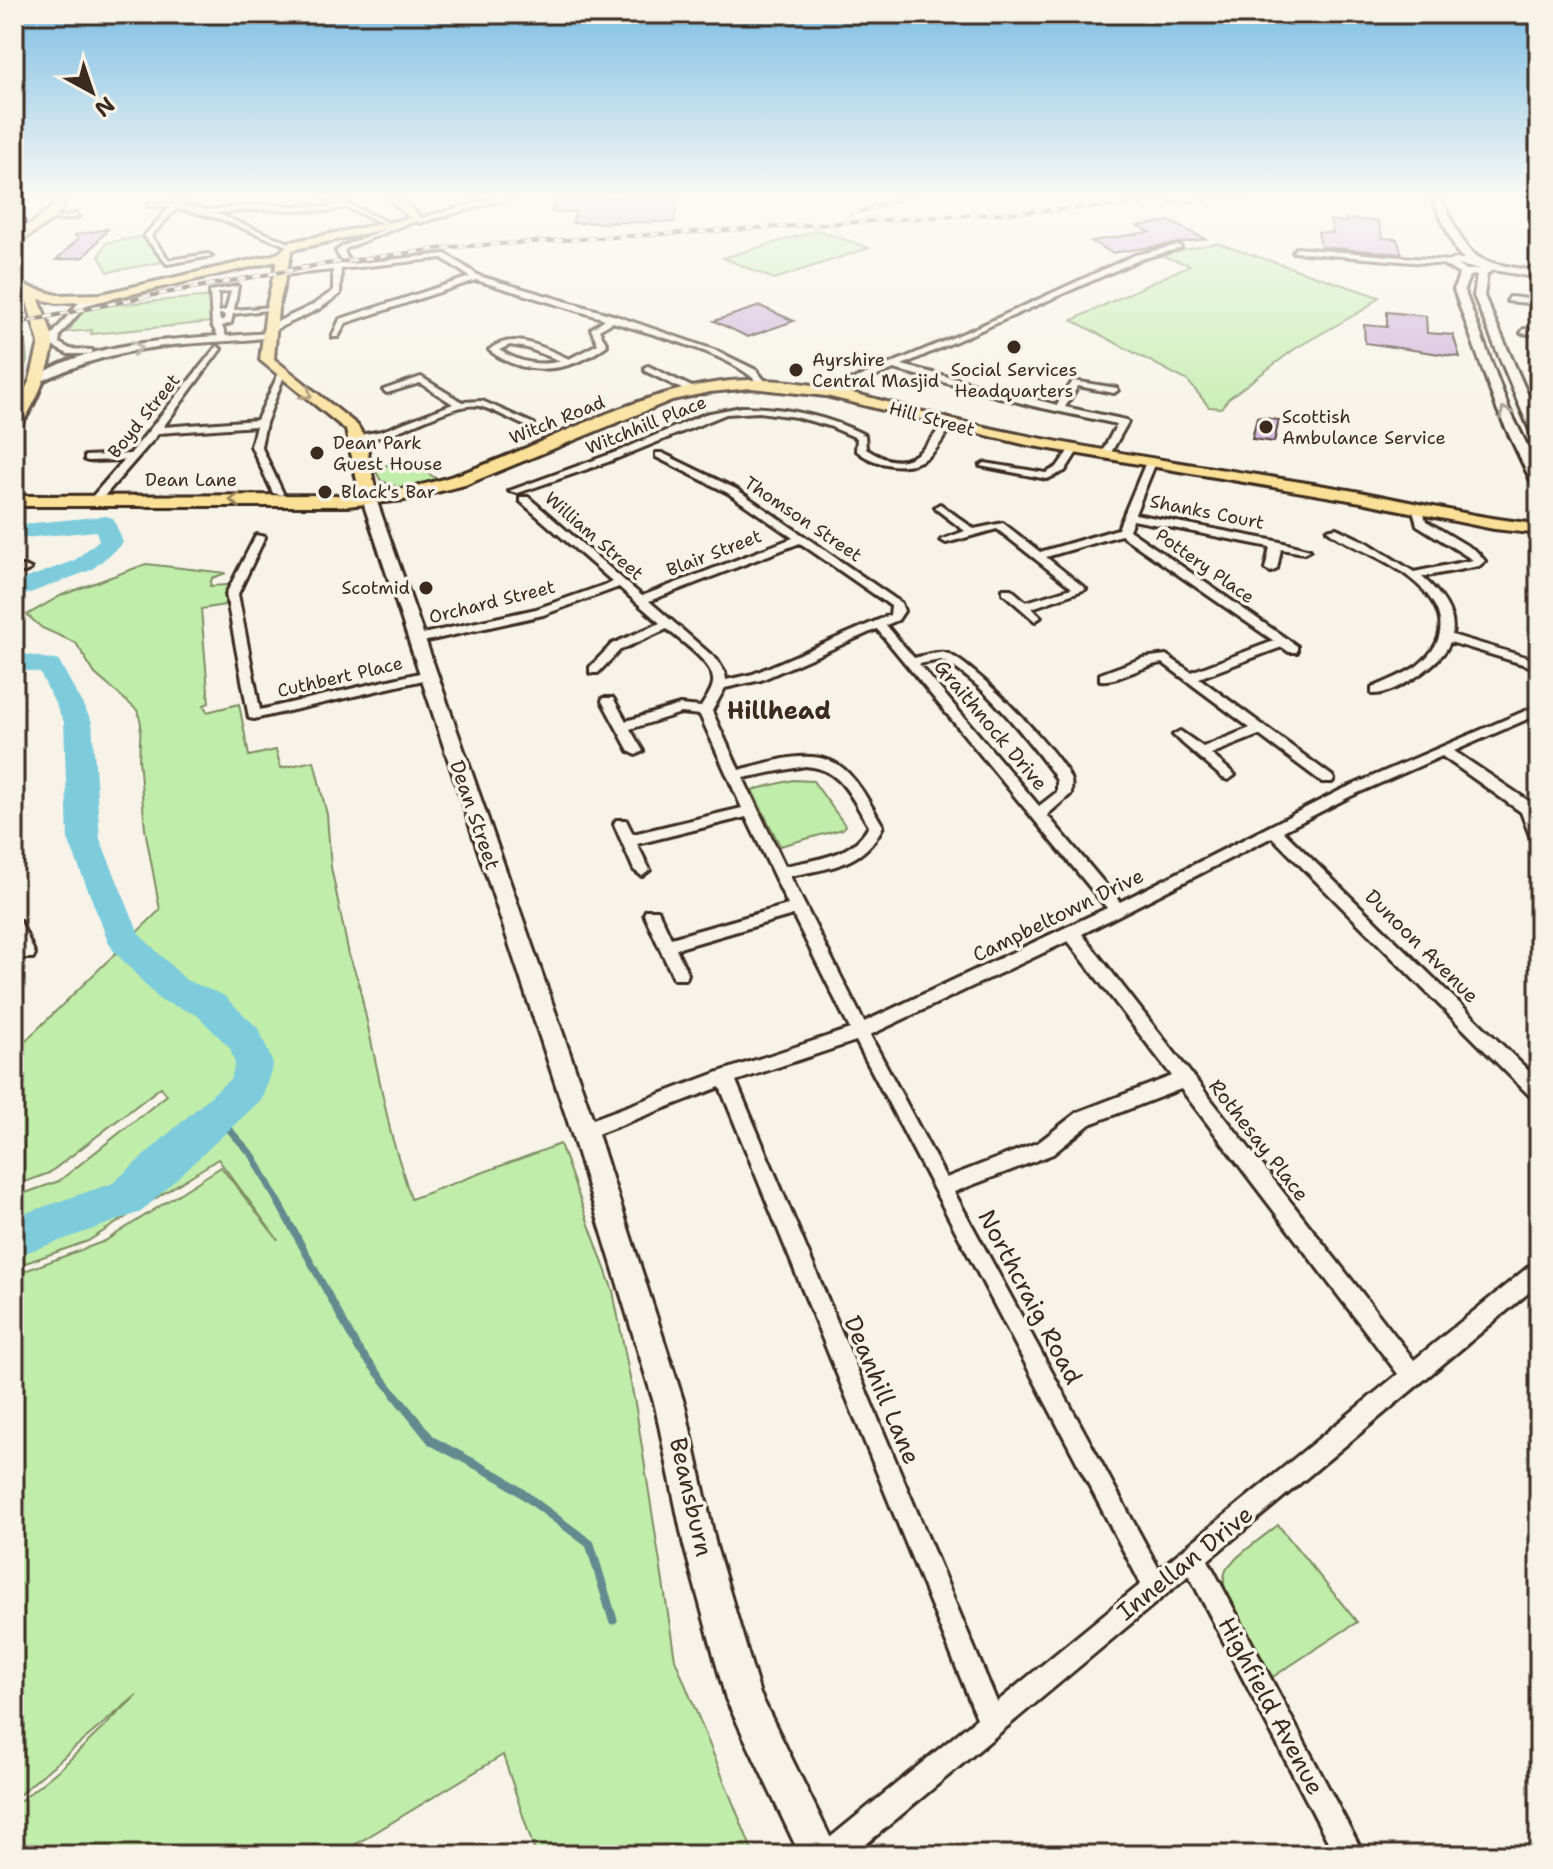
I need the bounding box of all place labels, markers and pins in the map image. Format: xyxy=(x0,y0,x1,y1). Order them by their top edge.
marker: Social Services Headquarters xyxy=(1005,338,1023,356)
place label: Ayrshire Central Masjid xyxy=(812,348,939,393)
place label: Social Services Headquarters xyxy=(951,358,1077,403)
marker: Ayrshire Central Masjid xyxy=(787,361,805,379)
place label: Scottish Ambulance Service xyxy=(1282,405,1446,450)
marker: Scottish Ambulance Service xyxy=(1257,418,1275,436)
place label: Dean Park Guest House xyxy=(333,431,442,476)
marker: Dean Park Guest House xyxy=(308,444,326,462)
place label: Black's Bar xyxy=(341,480,435,504)
marker: Black's Bar xyxy=(316,483,334,501)
place label: Scotmid xyxy=(342,576,410,600)
marker: Scotmid xyxy=(417,579,435,597)

